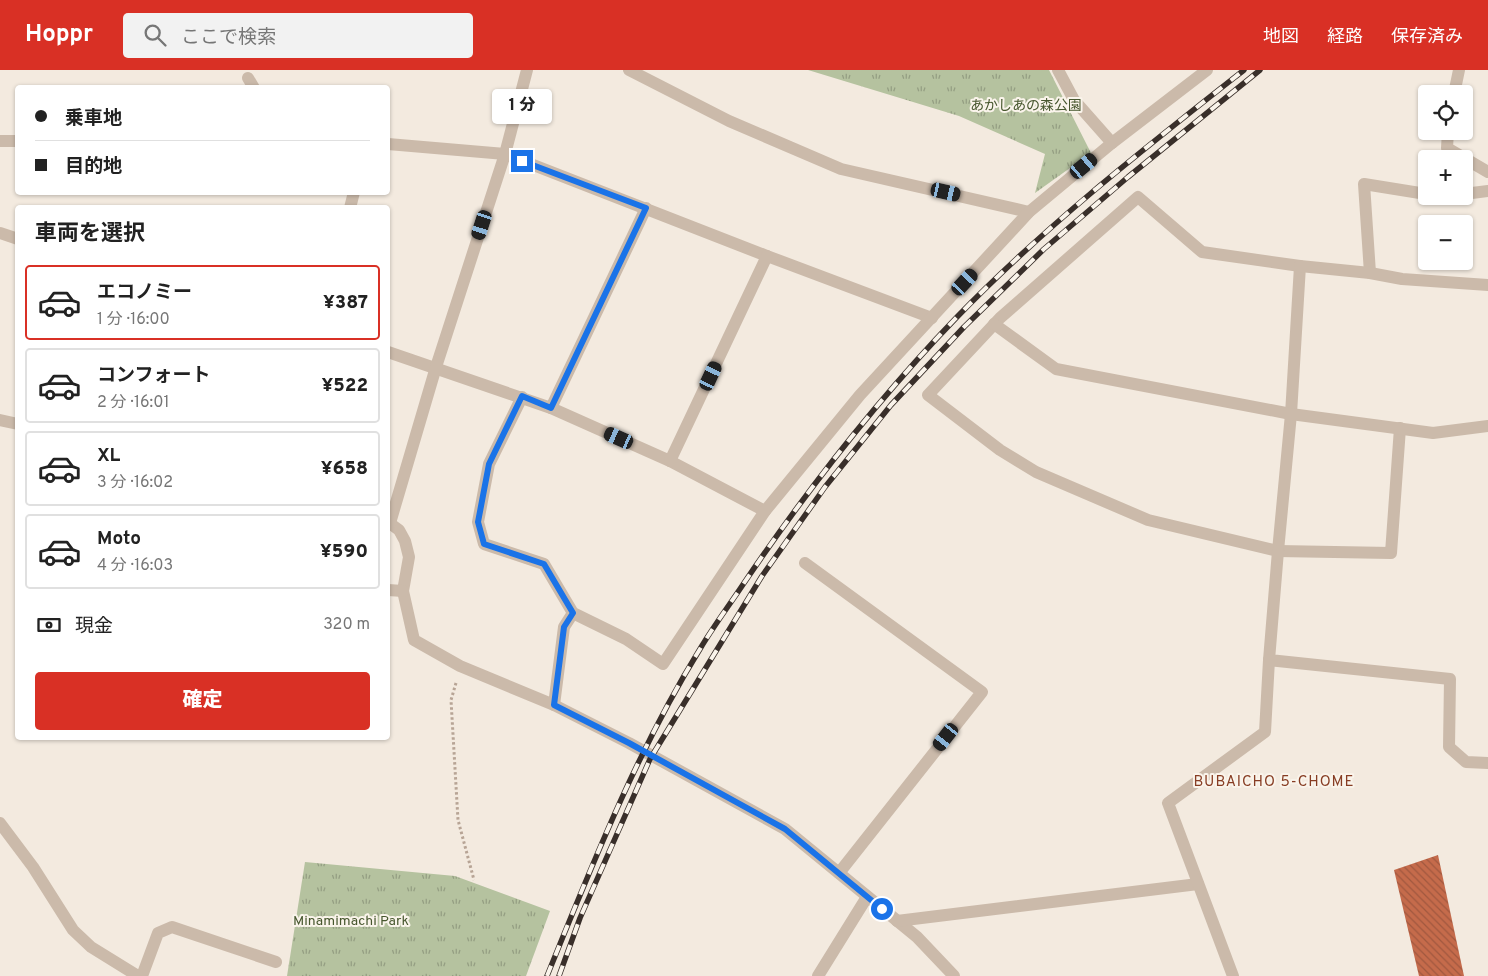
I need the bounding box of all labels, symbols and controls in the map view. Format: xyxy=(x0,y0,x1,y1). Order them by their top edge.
search box xyxy=(123,13,473,58)
text: Hoppr xyxy=(25,20,93,50)
icon: search xyxy=(141,21,169,49)
text: ここで検索 xyxy=(181,26,276,50)
text: 地図 xyxy=(1263,26,1299,49)
text: 経路 xyxy=(1327,26,1363,49)
text: 保存済み xyxy=(1391,26,1463,49)
map controls xyxy=(1418,85,1473,270)
button: locate xyxy=(1418,85,1473,140)
callout: 1 分 xyxy=(492,88,552,124)
text: 1 分 xyxy=(509,96,535,116)
park label: あかしあの森公園 xyxy=(970,98,1082,115)
text: 乗車地 xyxy=(65,107,122,131)
route end xyxy=(511,150,533,172)
button: + xyxy=(1418,150,1473,205)
car xyxy=(1067,151,1100,181)
text: 目的地 xyxy=(65,155,122,179)
car xyxy=(929,181,962,203)
car xyxy=(470,208,493,242)
button: − xyxy=(1418,215,1473,270)
text: 車両を選択 xyxy=(35,221,145,248)
car xyxy=(949,266,980,298)
icon: car xyxy=(37,280,82,325)
text: エコノミー xyxy=(97,281,192,305)
text: ¥387 xyxy=(323,291,368,315)
text: 1 分 · 16:00 xyxy=(97,310,170,330)
car xyxy=(697,359,724,393)
icon: car xyxy=(37,363,82,408)
text: コンフォート xyxy=(97,364,210,388)
text: ¥522 xyxy=(321,374,368,398)
text: 2 分 · 16:01 xyxy=(97,393,169,413)
car xyxy=(602,425,635,451)
text: XL xyxy=(97,444,120,468)
icon: car xyxy=(37,446,82,491)
text: ¥658 xyxy=(321,457,368,481)
text: 3 分 · 16:02 xyxy=(97,473,173,493)
text: Moto xyxy=(97,527,141,551)
icon: car xyxy=(37,529,82,574)
text: ¥590 xyxy=(320,540,368,564)
text: 4 分 · 16:03 xyxy=(97,556,173,576)
icon: cash xyxy=(35,611,63,639)
text: 現金 xyxy=(75,615,113,639)
text: 320 m xyxy=(323,615,370,635)
button: 確定 xyxy=(35,672,370,730)
car xyxy=(930,721,961,753)
district label: BUBAICHO 5-CHOME xyxy=(1193,773,1355,792)
route start xyxy=(871,898,893,920)
park label: Minamimachi Park xyxy=(293,913,409,930)

